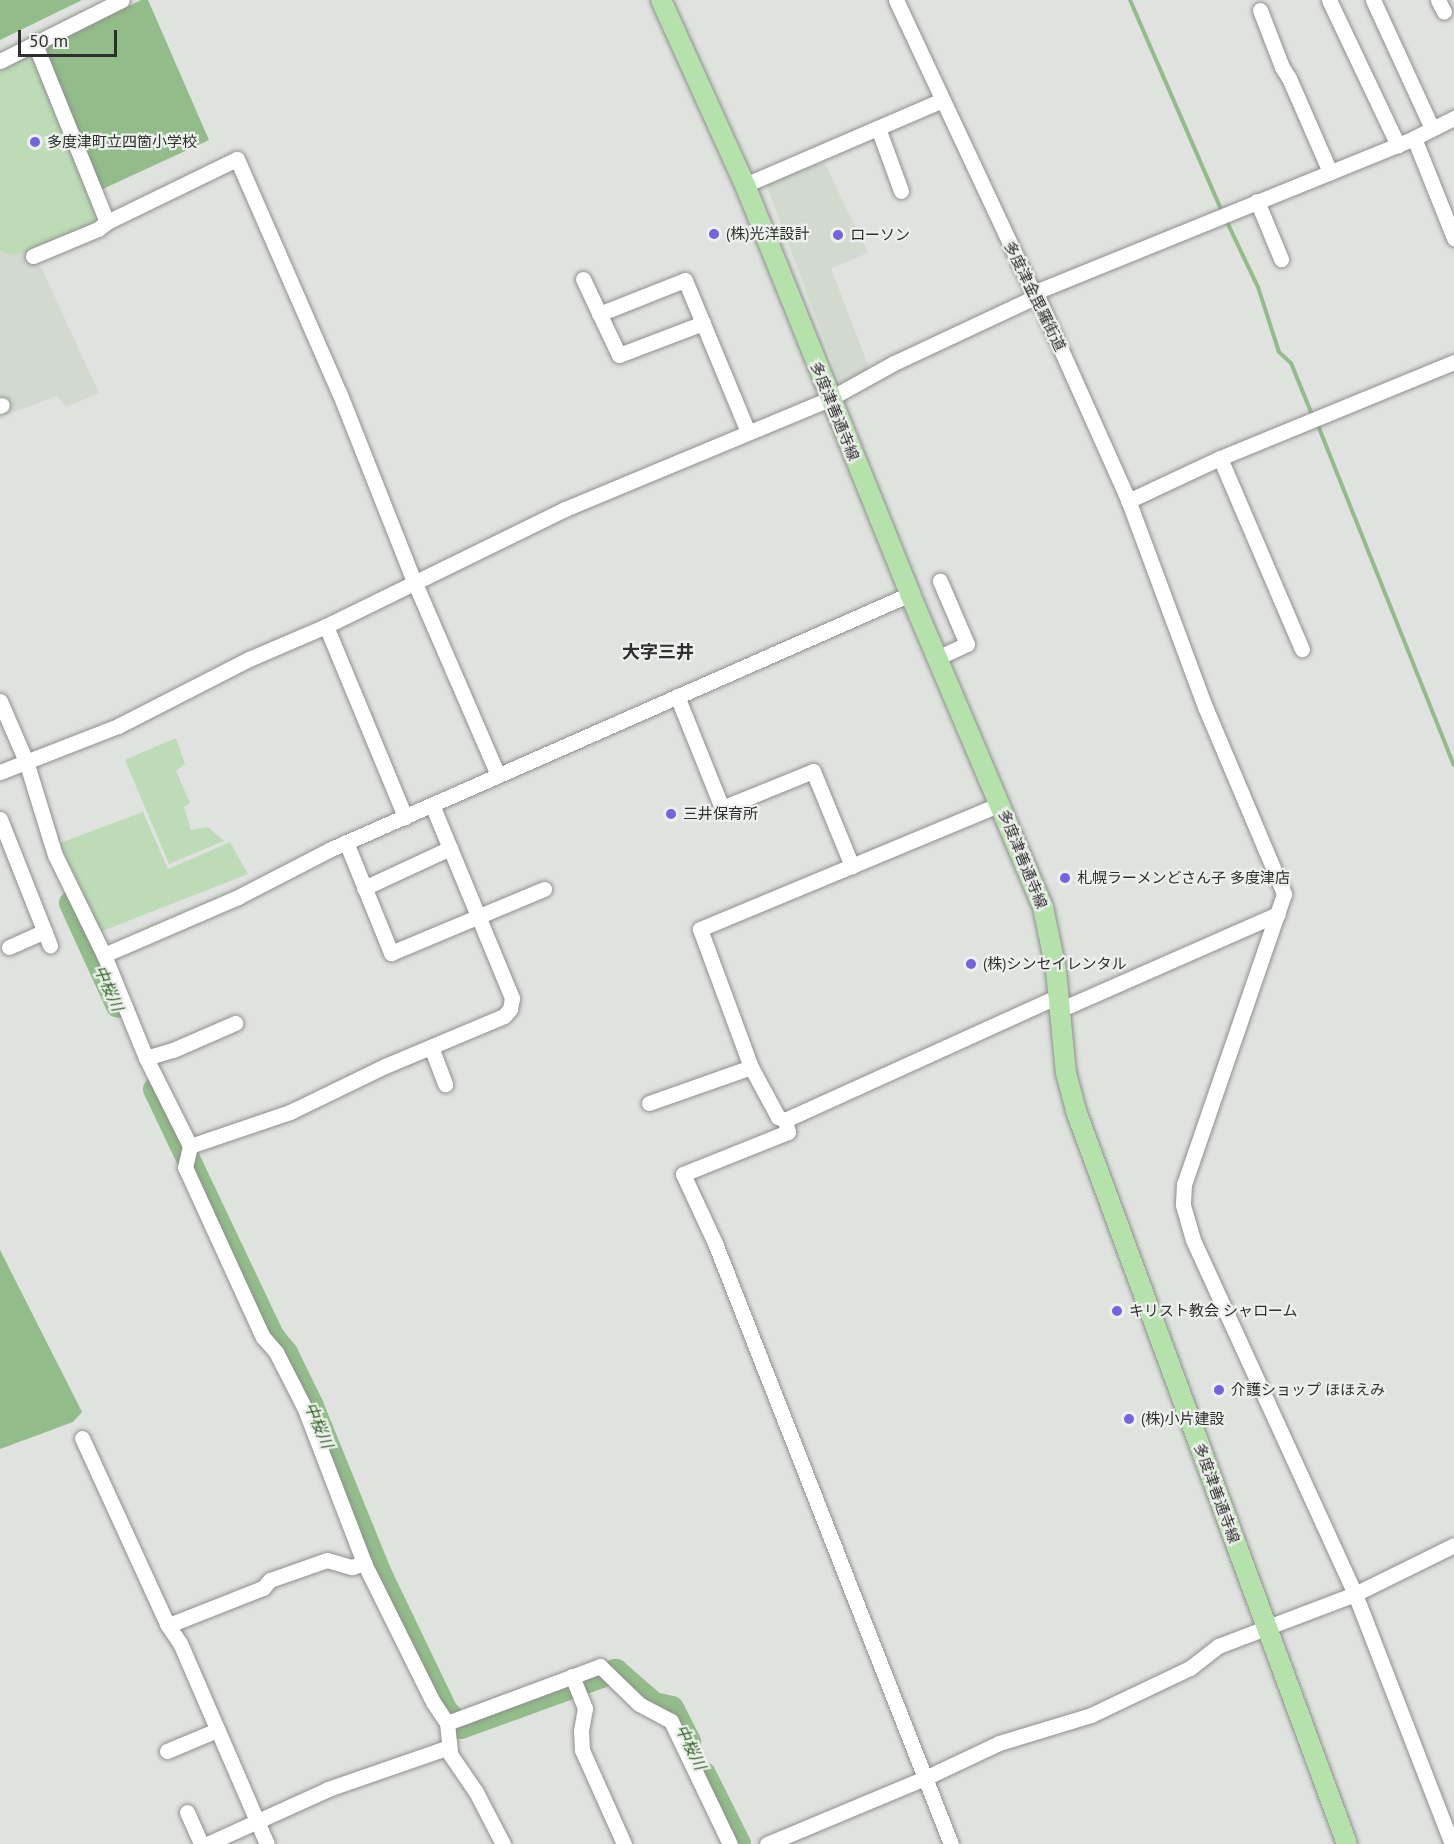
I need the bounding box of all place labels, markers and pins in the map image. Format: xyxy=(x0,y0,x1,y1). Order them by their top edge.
place label: 多度津町立四箇小学校 xyxy=(47,133,197,151)
marker: 多度津町立四箇小学校 xyxy=(28,135,42,149)
place label: (株)光洋設計 xyxy=(726,225,809,243)
place label: ローソン xyxy=(850,226,910,244)
marker: (株)光洋設計 xyxy=(707,227,721,241)
marker: ローソン xyxy=(831,228,845,242)
place label: 三井保育所 xyxy=(683,805,758,823)
marker: 三井保育所 xyxy=(664,807,678,821)
place label: 札幌ラーメンどさん子 多度津店 xyxy=(1077,869,1291,887)
marker: 札幌ラーメンどさん子 多度津店 xyxy=(1058,871,1072,885)
place label: (株)シンセイレンタル xyxy=(983,955,1126,973)
marker: (株)シンセイレンタル xyxy=(964,957,978,971)
place label: キリスト教会 シャローム xyxy=(1129,1302,1298,1320)
marker: キリスト教会 シャローム xyxy=(1110,1304,1124,1318)
place label: 介護ショップ ほほえみ xyxy=(1231,1381,1385,1399)
marker: 介護ショップ ほほえみ xyxy=(1212,1383,1226,1397)
place label: (株)小片建設 xyxy=(1141,1410,1224,1428)
marker: (株)小片建設 xyxy=(1122,1412,1136,1426)

